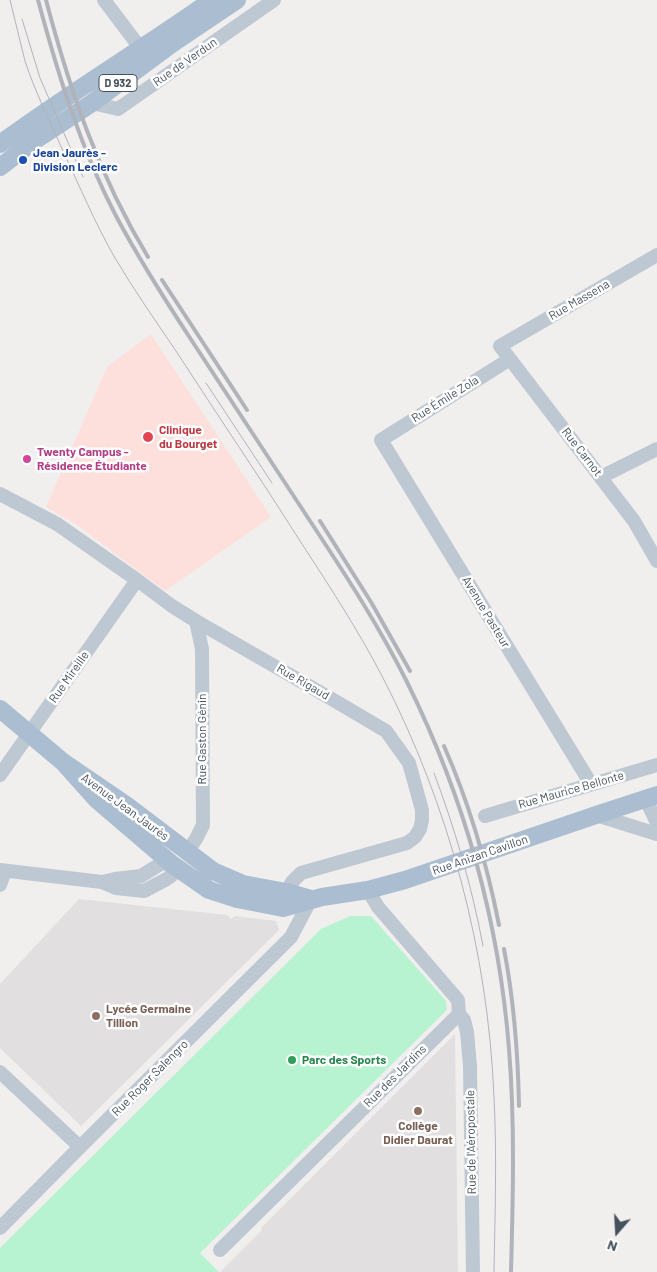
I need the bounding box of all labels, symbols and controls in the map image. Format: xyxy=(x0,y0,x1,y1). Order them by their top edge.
street label: Rue de Verdun xyxy=(150,35,220,89)
road number: D 932 xyxy=(99,75,137,92)
place label: Jean Jaurès - Division Leclerc xyxy=(33,146,118,174)
marker: Jean Jaurès - Division Leclerc xyxy=(17,154,29,166)
street label: Rue Massena xyxy=(546,277,612,323)
street label: Rue Émile Zola xyxy=(409,373,481,425)
place label: Clinique du Bourget xyxy=(159,423,217,451)
street label: Rue Carnot xyxy=(559,425,605,479)
marker: Clinique du Bourget xyxy=(141,430,155,444)
place label: Twenty Campus - Résidence Étudiante xyxy=(37,445,147,473)
marker: Twenty Campus - Résidence Étudiante xyxy=(21,453,33,465)
street label: Avenue Pasteur xyxy=(459,574,513,650)
street label: Rue Mireille xyxy=(46,648,92,706)
street label: Rue Rigaud xyxy=(274,661,332,703)
street label: Rue Gaston Génin xyxy=(195,693,209,785)
street label: Rue Maurice Bellonte xyxy=(517,768,625,812)
street label: Avenue Jean Jaurès xyxy=(78,770,172,844)
street label: Rue Anizan Cavillon xyxy=(430,832,530,878)
place label: Lycée Germaine Tillion xyxy=(106,1002,191,1030)
marker: Lycée Germaine Tillion xyxy=(90,1010,102,1022)
street label: Rue Roger Salengro xyxy=(109,1037,191,1119)
street label: Rue des Jardins xyxy=(361,1042,429,1110)
place label: Parc des Sports xyxy=(302,1053,386,1067)
marker: Parc des Sports xyxy=(286,1054,298,1066)
street label: Rue de l'Aéropostale xyxy=(463,1090,479,1194)
marker: Collège Didier Daurat xyxy=(412,1105,424,1117)
place label: Collège Didier Daurat xyxy=(383,1119,453,1147)
north arrow xyxy=(592,1207,642,1257)
text: N xyxy=(605,1237,619,1256)

